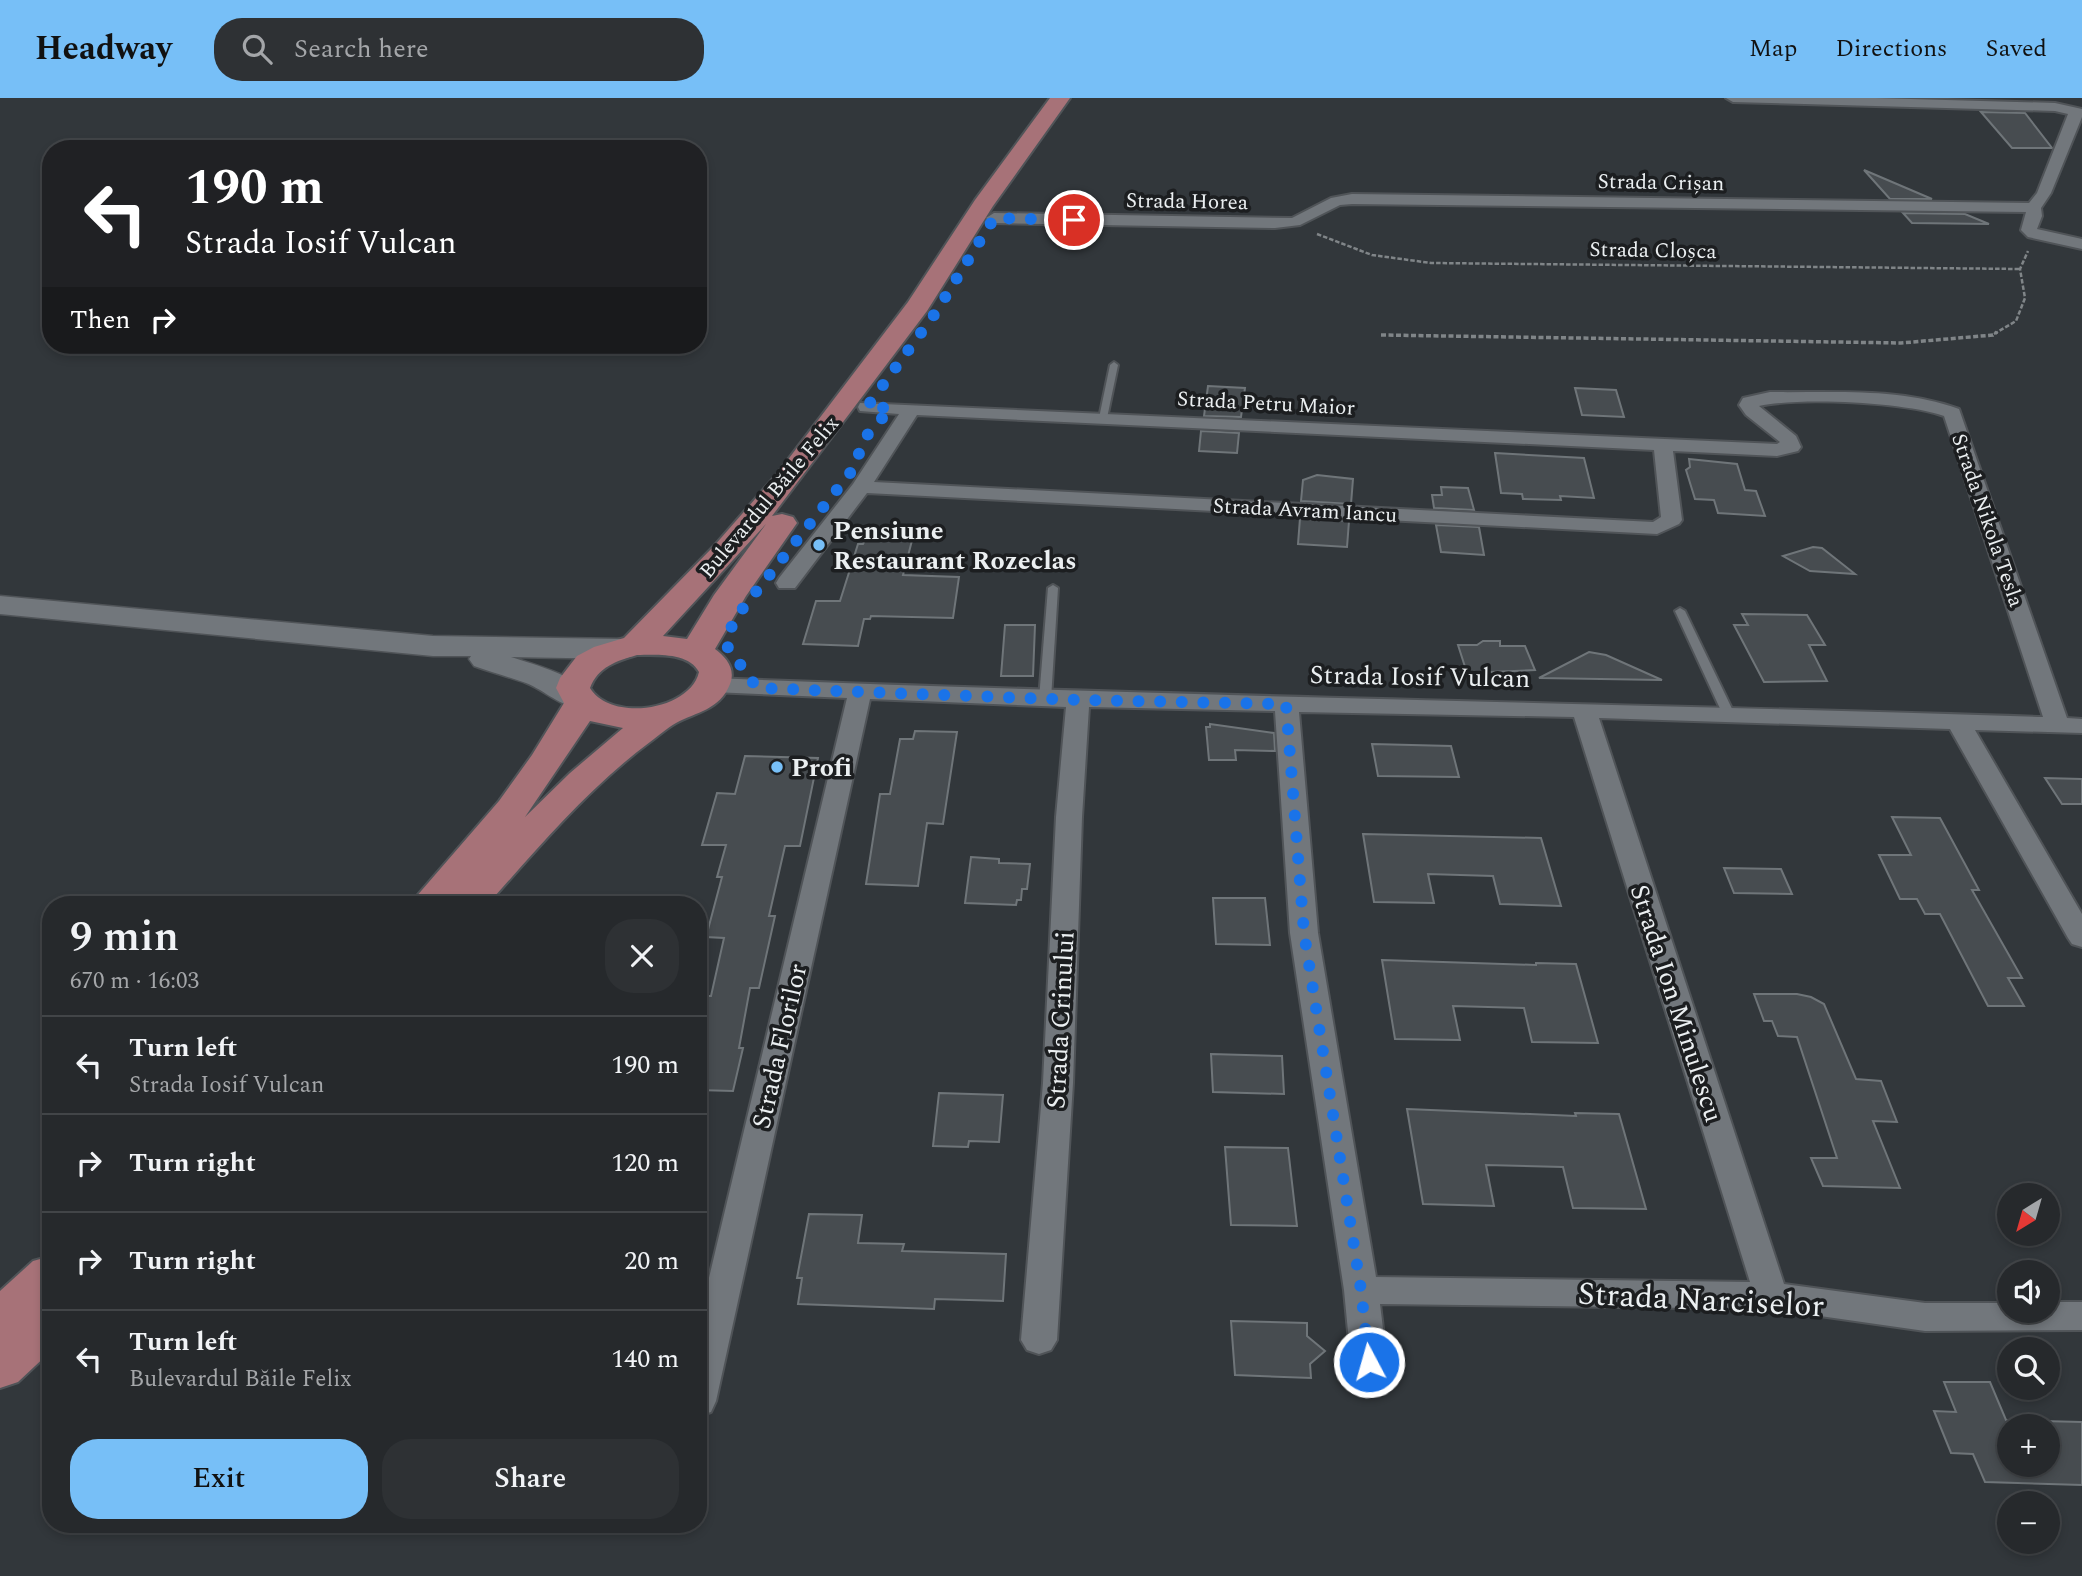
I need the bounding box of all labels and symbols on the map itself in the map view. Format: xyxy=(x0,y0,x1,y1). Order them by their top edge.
street label: Strada Crișan xyxy=(1597,166,1725,200)
street label: Strada Horea xyxy=(1126,185,1249,219)
pin xyxy=(1044,190,1104,250)
street label: Strada Cloșca xyxy=(1589,234,1718,268)
street label: Strada Petru Maior xyxy=(1176,383,1356,425)
street label: Bulevardul Băile Felix xyxy=(692,409,847,586)
street label: Strada Nikola Tesla xyxy=(1942,429,2032,612)
street label: Strada Avram Iancu xyxy=(1212,490,1398,532)
place label: Pensiune Restaurant Rozeclas xyxy=(833,511,1077,581)
marker: Pensiune Restaurant Rozeclas xyxy=(811,537,827,553)
street label: Strada Iosif Vulcan xyxy=(1309,655,1531,699)
place label: Profi xyxy=(791,748,852,788)
marker: Profi xyxy=(769,759,785,775)
street label: Strada Ion Minulescu xyxy=(1619,879,1733,1127)
street label: Strada Crinului xyxy=(1036,930,1086,1110)
street label: Strada Florilor xyxy=(742,960,818,1133)
north arrow xyxy=(1997,1183,2060,1246)
street label: Strada Narciselor xyxy=(1576,1270,1825,1331)
position arrow xyxy=(1332,1325,1406,1399)

